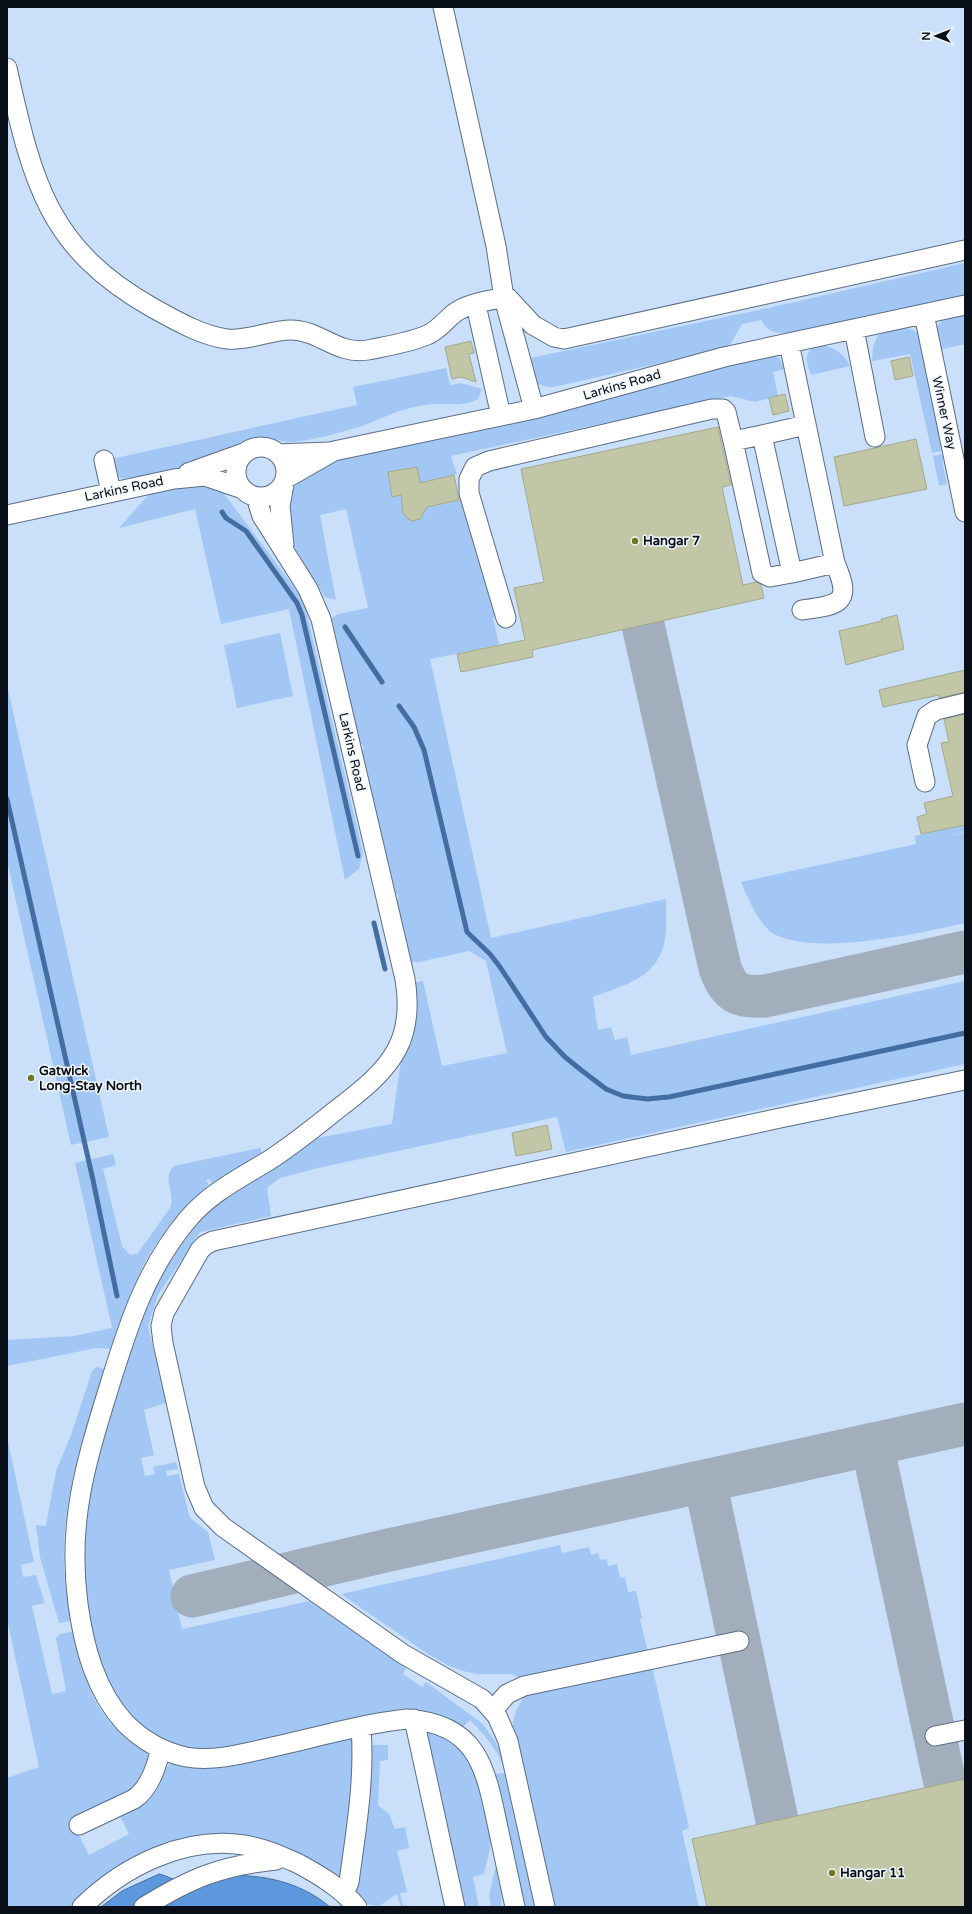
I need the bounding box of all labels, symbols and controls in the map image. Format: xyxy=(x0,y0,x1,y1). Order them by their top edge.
north arrow xyxy=(916,16,956,56)
text: N xyxy=(920,32,933,40)
street label: Larkins Road xyxy=(581,366,663,404)
street label: Winner Way xyxy=(928,375,960,451)
street label: Larkins Road xyxy=(83,473,165,505)
place label: Hangar 7 xyxy=(643,533,700,549)
marker: Hangar 7 xyxy=(630,536,640,546)
street label: Larkins Road xyxy=(335,711,369,793)
place label: Gatwick Long-Stay North xyxy=(39,1063,142,1094)
marker: Gatwick Long-Stay North xyxy=(26,1073,36,1083)
place label: Hangar 11 xyxy=(840,1865,905,1881)
marker: Hangar 11 xyxy=(827,1868,837,1878)

